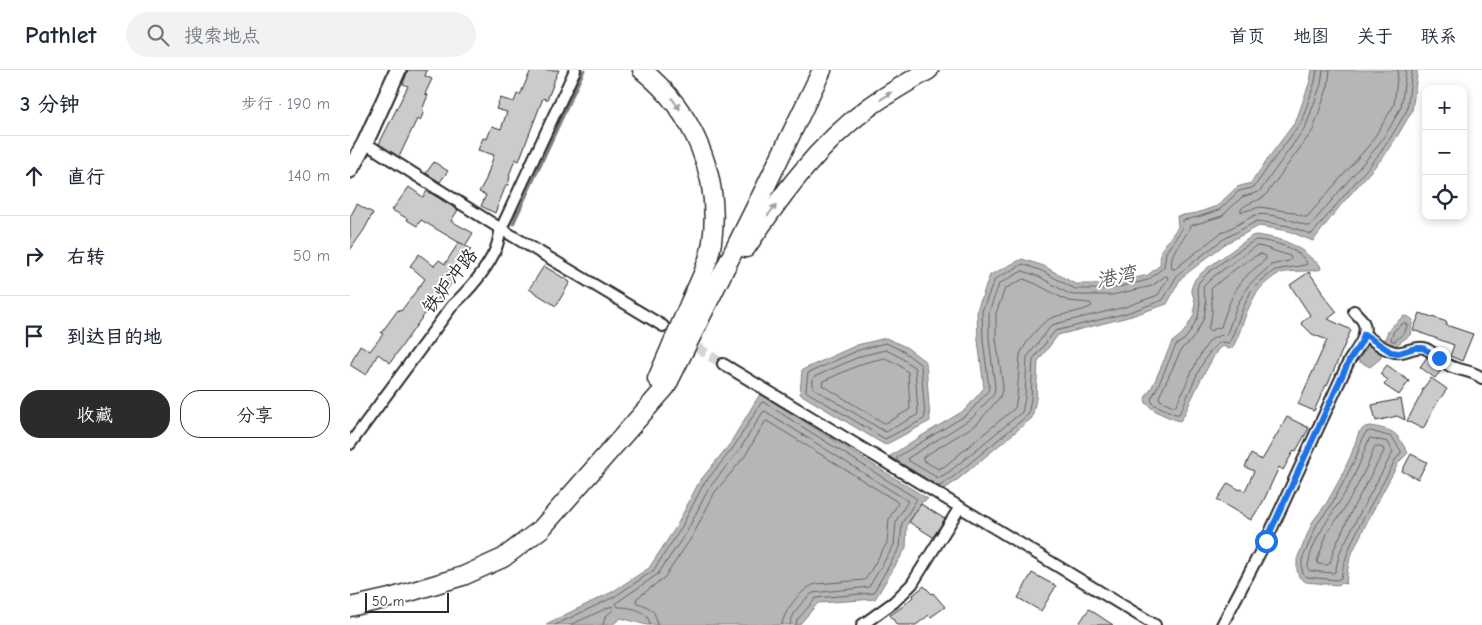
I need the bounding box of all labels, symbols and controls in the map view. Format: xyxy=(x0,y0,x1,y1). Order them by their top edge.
search box xyxy=(126,12,476,57)
text: Pathlet xyxy=(25,21,96,49)
icon: search xyxy=(144,21,172,49)
text: 搜索地点 xyxy=(184,25,260,47)
text: 首页 xyxy=(1229,26,1265,47)
text: 地图 xyxy=(1293,26,1329,47)
text: 关于 xyxy=(1357,26,1393,47)
text: 联系 xyxy=(1421,26,1457,47)
map controls xyxy=(1422,85,1467,220)
button: + xyxy=(1422,85,1467,130)
one-way arrow xyxy=(879,91,892,101)
text: 3 分钟 xyxy=(20,92,80,116)
text: 步行 · 190 m xyxy=(241,95,330,113)
one-way arrow xyxy=(671,97,681,111)
button: − xyxy=(1422,130,1467,175)
icon: ahead xyxy=(20,162,48,190)
text: 直行 xyxy=(67,166,105,188)
text: 140 m xyxy=(288,167,330,185)
button: locate xyxy=(1422,175,1467,220)
one-way arrow xyxy=(767,203,777,217)
icon: right xyxy=(20,242,48,270)
street label: 铁炉冲路 xyxy=(418,244,482,318)
text: 右转 xyxy=(67,246,105,268)
text: 50 m xyxy=(293,247,330,265)
water label: 港湾 xyxy=(1094,261,1141,292)
icon: arrive xyxy=(20,322,48,350)
text: 到达目的地 xyxy=(67,326,162,348)
route end xyxy=(1428,347,1451,370)
button: 收藏 xyxy=(20,390,170,438)
button: 分享 xyxy=(180,390,330,438)
route start xyxy=(1255,530,1278,553)
scale bar xyxy=(365,590,449,613)
text: 50 m xyxy=(372,593,404,610)

